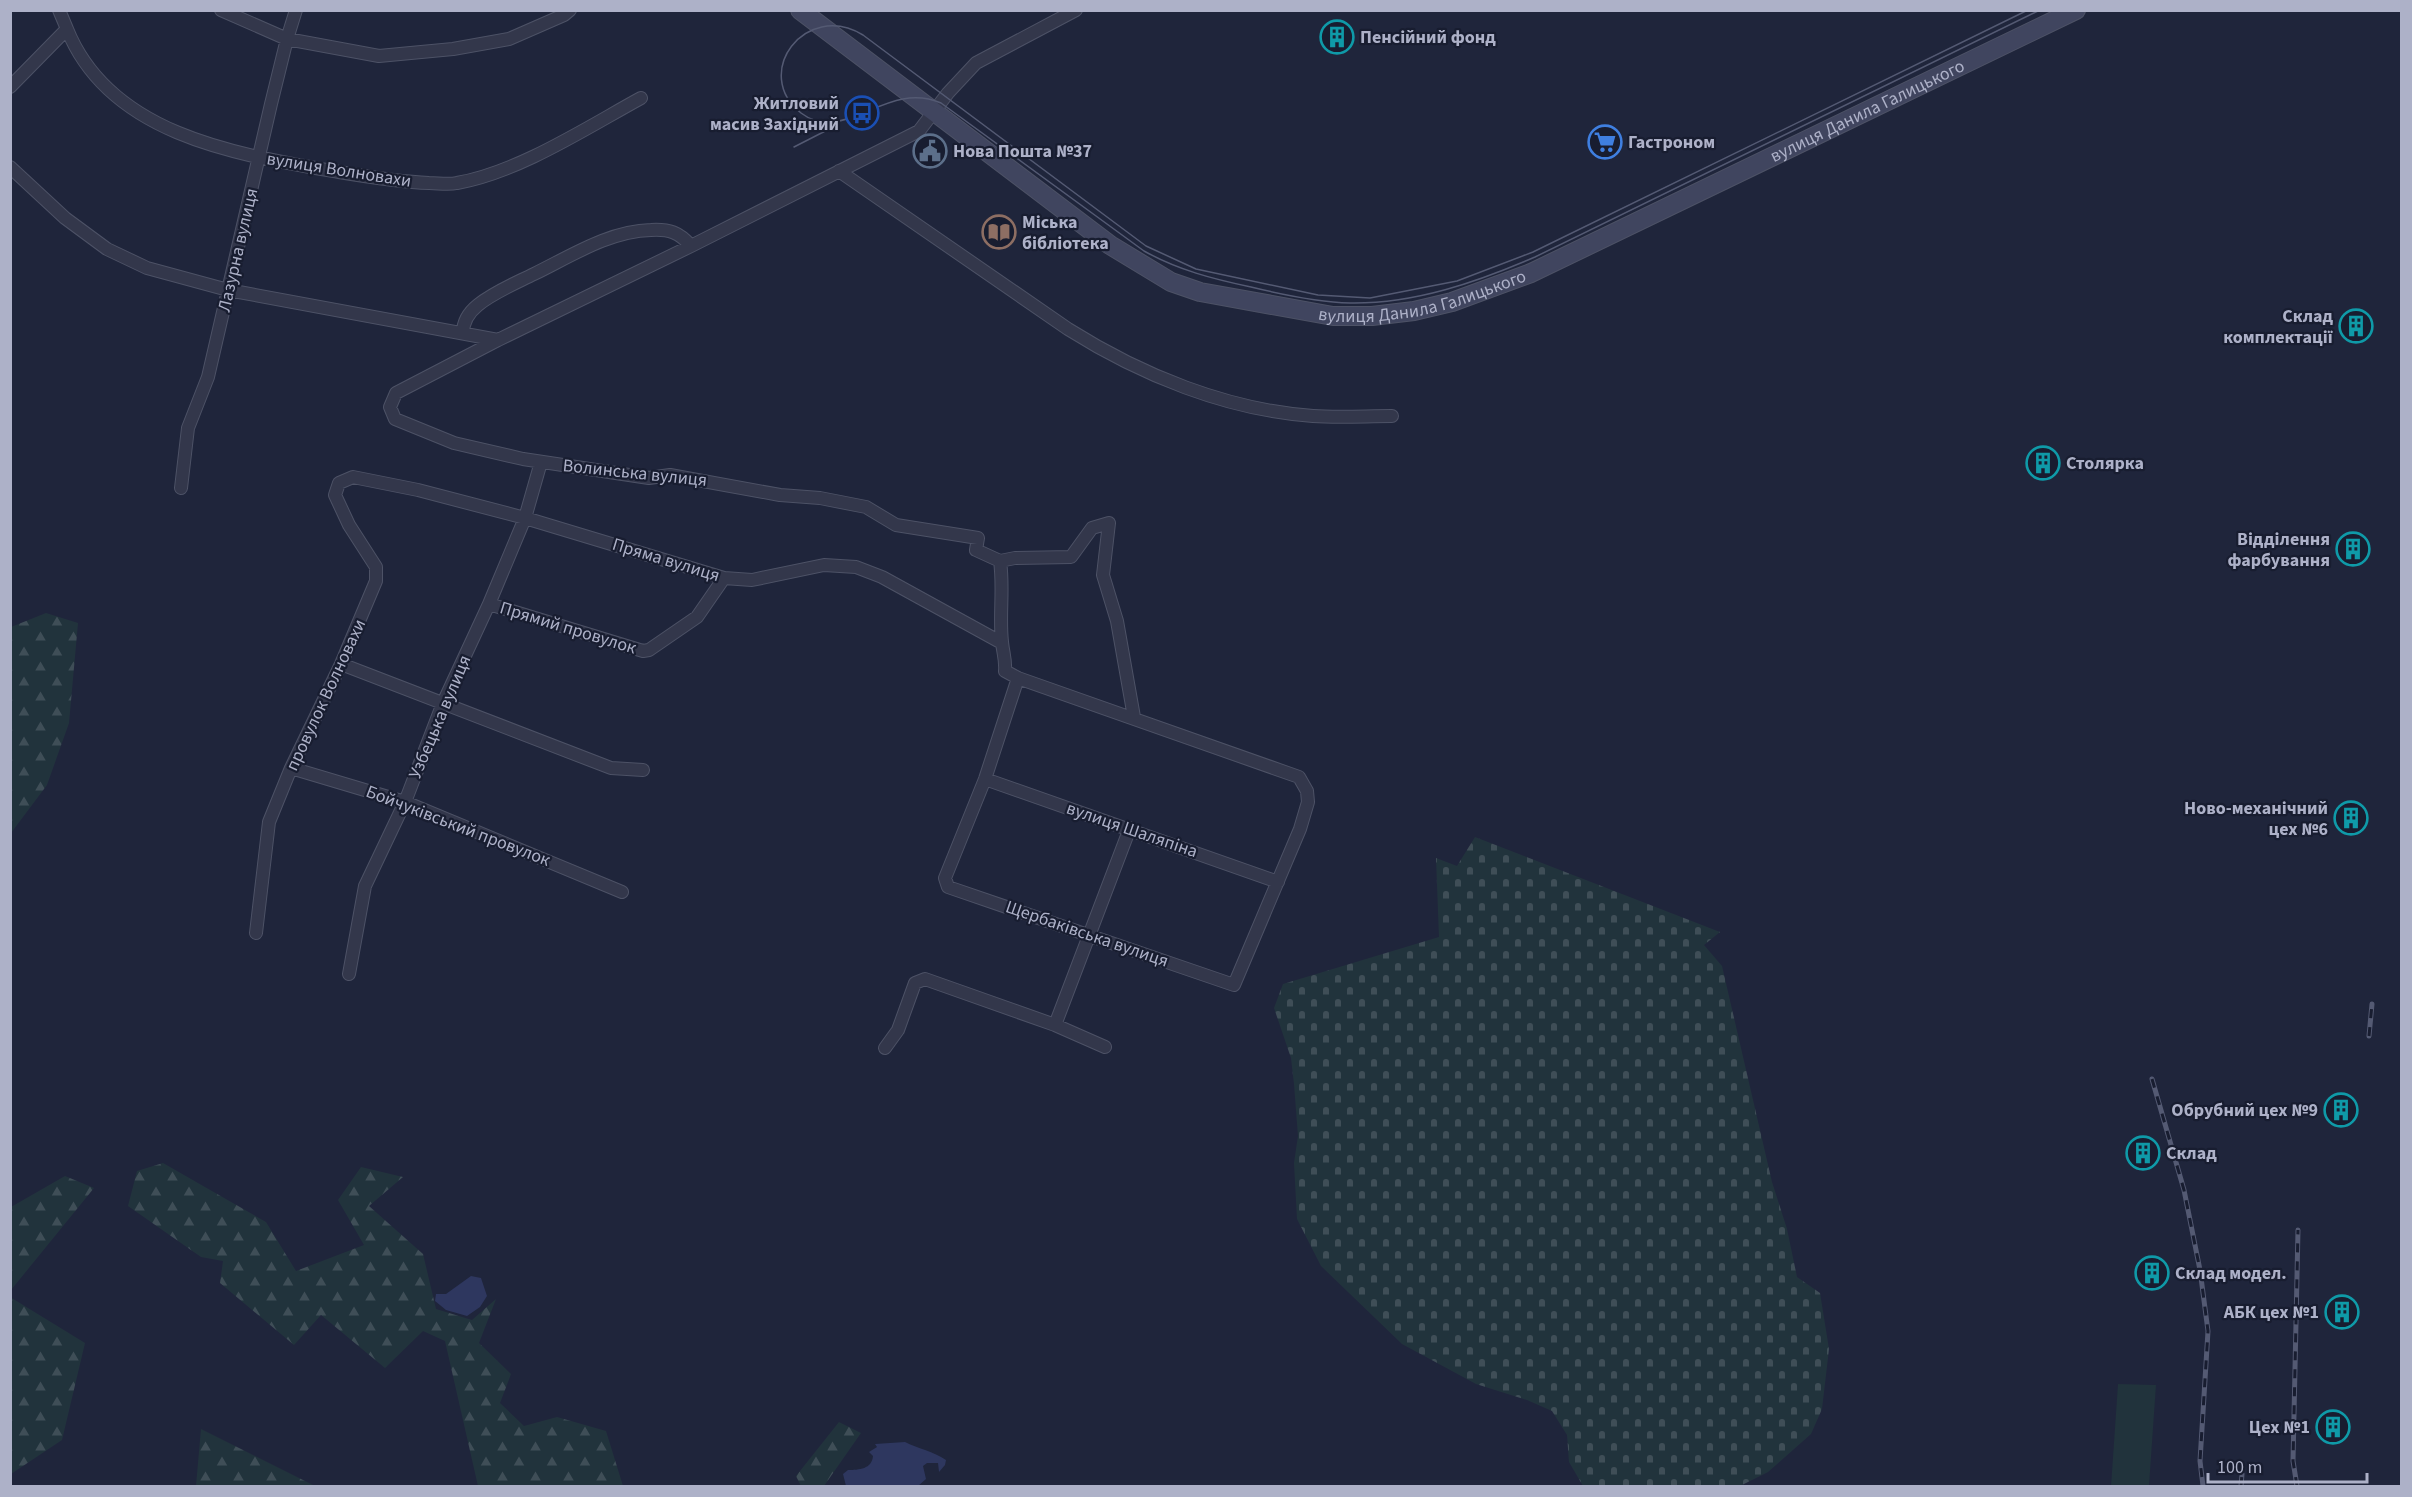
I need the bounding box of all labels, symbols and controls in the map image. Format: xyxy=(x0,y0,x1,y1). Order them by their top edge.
building icon: Пенсійний фонд xyxy=(1319,19,1355,55)
place label: Пенсійний фонд xyxy=(1360,25,1496,50)
street label: вулиця Данила Галицького xyxy=(1766,53,1969,168)
place label: Житловий масив Західний xyxy=(710,91,839,137)
bus stop icon: Житловий масив Західний xyxy=(844,95,880,131)
supermarket icon: Гастроном xyxy=(1587,124,1623,160)
place label: Гастроном xyxy=(1628,130,1715,155)
public building icon: Нова Пошта №37 xyxy=(912,133,948,169)
place label: Нова Пошта №37 xyxy=(953,139,1092,164)
street label: вулиця Волновахи xyxy=(265,146,413,194)
street label: Лазурна вулиця xyxy=(212,186,264,314)
place label: Міська бібліотека xyxy=(1022,210,1109,256)
library icon: Міська бібліотека xyxy=(981,214,1017,250)
street label: вулиця Данила Галицького xyxy=(1316,263,1530,329)
place label: Склад комплектації xyxy=(2223,304,2334,350)
building icon: Склад комплектації xyxy=(2338,308,2374,344)
building icon: Столярка xyxy=(2025,445,2061,481)
place label: Столярка xyxy=(2066,451,2144,476)
street label: Волинська вулиця xyxy=(562,453,708,493)
place label: Відділення фарбування xyxy=(2227,527,2330,573)
building icon: Відділення фарбування xyxy=(2335,531,2371,567)
street label: Пряма вулиця xyxy=(609,532,723,588)
street label: Прямий провулок xyxy=(497,595,639,661)
street label: провулок Волновахи xyxy=(280,615,372,775)
street label: Узбецька вулиця xyxy=(403,651,477,783)
street label: Бойчуківський провулок xyxy=(362,779,554,873)
street label: вулиця Шаляпіна xyxy=(1063,796,1201,864)
place label: Ново-механічний цех №6 xyxy=(2184,796,2328,842)
building icon: Ново-механічний цех №6 xyxy=(2333,800,2369,836)
street label: Щербаківська вулиця xyxy=(1002,894,1172,974)
building icon: Обрубний цех №9 xyxy=(2323,1092,2359,1128)
place label: Обрубний цех №9 xyxy=(2171,1098,2318,1123)
building icon: Склад xyxy=(2125,1135,2161,1171)
place label: Склад xyxy=(2166,1141,2217,1166)
building icon: Склад модел. xyxy=(2134,1255,2170,1291)
place label: Склад модел. xyxy=(2175,1261,2287,1286)
building icon: АБК цех №1 xyxy=(2324,1294,2360,1330)
place label: АБК цех №1 xyxy=(2223,1300,2319,1325)
building icon: Цех №1 xyxy=(2315,1409,2351,1445)
place label: Цех №1 xyxy=(2249,1415,2310,1440)
scale bar xyxy=(2208,1446,2367,1484)
text: 100 m xyxy=(2217,1455,2262,1480)

